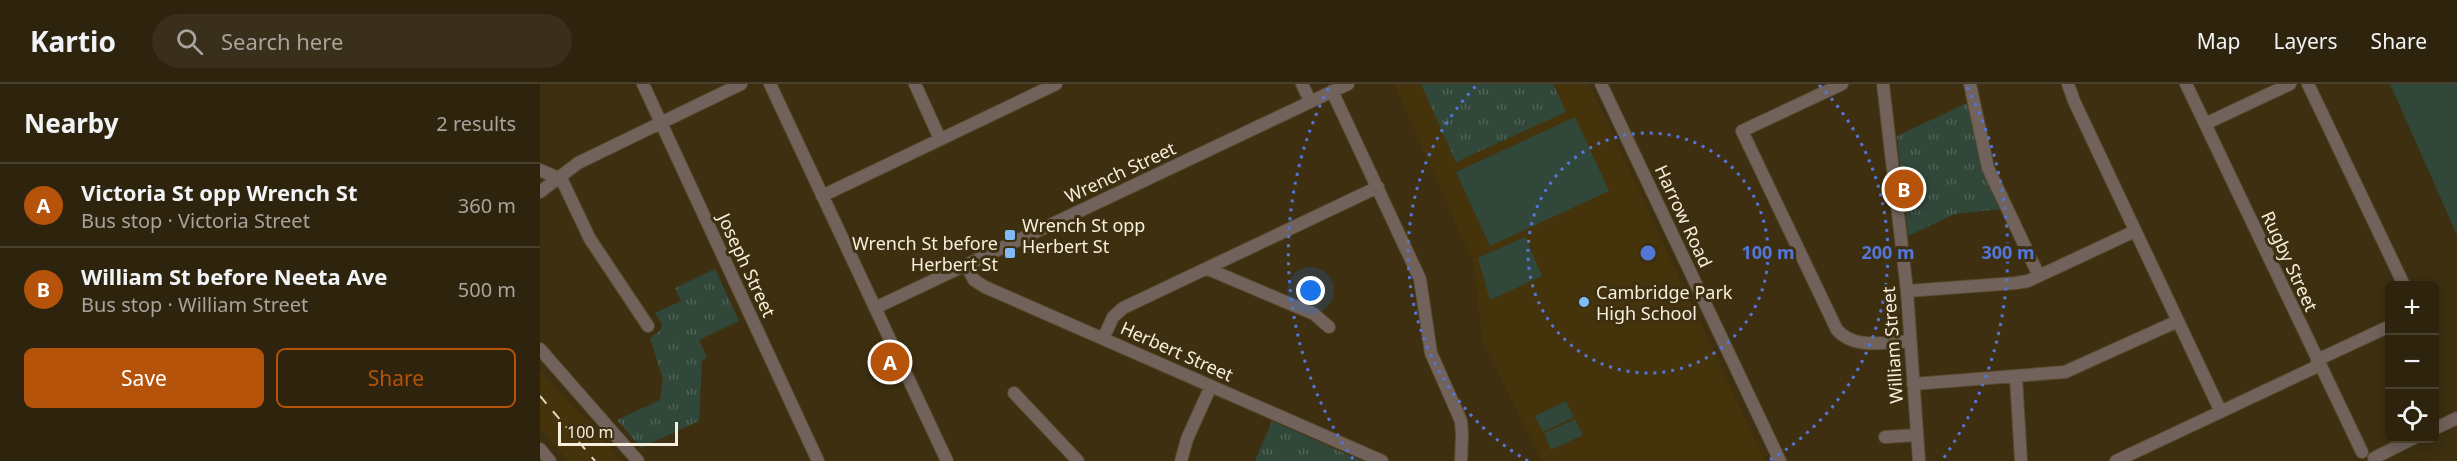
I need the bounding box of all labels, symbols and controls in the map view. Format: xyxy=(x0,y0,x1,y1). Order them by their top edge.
search box xyxy=(152,14,572,68)
text: Kartio xyxy=(30,22,116,60)
icon: search xyxy=(173,25,206,58)
text: Search here xyxy=(221,26,343,56)
text: Map xyxy=(2197,27,2241,55)
text: Layers xyxy=(2274,27,2338,55)
text: Share xyxy=(2371,27,2427,55)
text: Nearby xyxy=(24,105,119,141)
text: 2 results xyxy=(436,110,516,137)
street label: Wrench Street xyxy=(1061,136,1180,208)
street label: Harrow Road xyxy=(1650,161,1718,271)
pin: B xyxy=(1884,166,1924,212)
text: Victoria St opp Wrench St xyxy=(81,177,357,207)
text: A xyxy=(37,192,50,219)
text: 360 m xyxy=(458,192,516,219)
text: Bus stop · Victoria Street xyxy=(81,207,310,234)
street label: Joseph Street xyxy=(712,207,782,321)
street label: Rugby Street xyxy=(2256,207,2324,316)
place label: Wrench St opp Herbert St xyxy=(1022,213,1145,258)
marker: Wrench St opp Herbert St xyxy=(1003,228,1017,242)
place label: Wrench St before Herbert St xyxy=(852,231,998,276)
text: 100 m xyxy=(1741,240,1795,264)
text: 200 m xyxy=(1861,240,1915,264)
text: 300 m xyxy=(1981,240,2035,264)
centre of rings xyxy=(1638,243,1658,263)
marker: Wrench St before Herbert St xyxy=(1003,246,1017,260)
text: William St before Neeta Ave xyxy=(81,261,387,291)
text: B xyxy=(37,276,50,303)
text: 500 m xyxy=(458,276,516,303)
your location xyxy=(1296,276,1325,305)
place label: Cambridge Park High School xyxy=(1596,280,1733,325)
map controls xyxy=(2385,281,2439,443)
button: + xyxy=(2385,281,2439,335)
street label: William Street xyxy=(1876,285,1908,404)
text: Bus stop · William Street xyxy=(81,291,308,318)
marker: Cambridge Park High School xyxy=(1577,295,1591,309)
street label: Herbert Street xyxy=(1117,315,1238,387)
button: − xyxy=(2385,335,2439,389)
pin: A xyxy=(870,340,910,384)
button: Save xyxy=(24,348,264,408)
button: Share xyxy=(276,348,516,408)
button: locate xyxy=(2385,389,2439,443)
scale bar xyxy=(558,419,678,446)
text: 100 m xyxy=(567,421,614,443)

